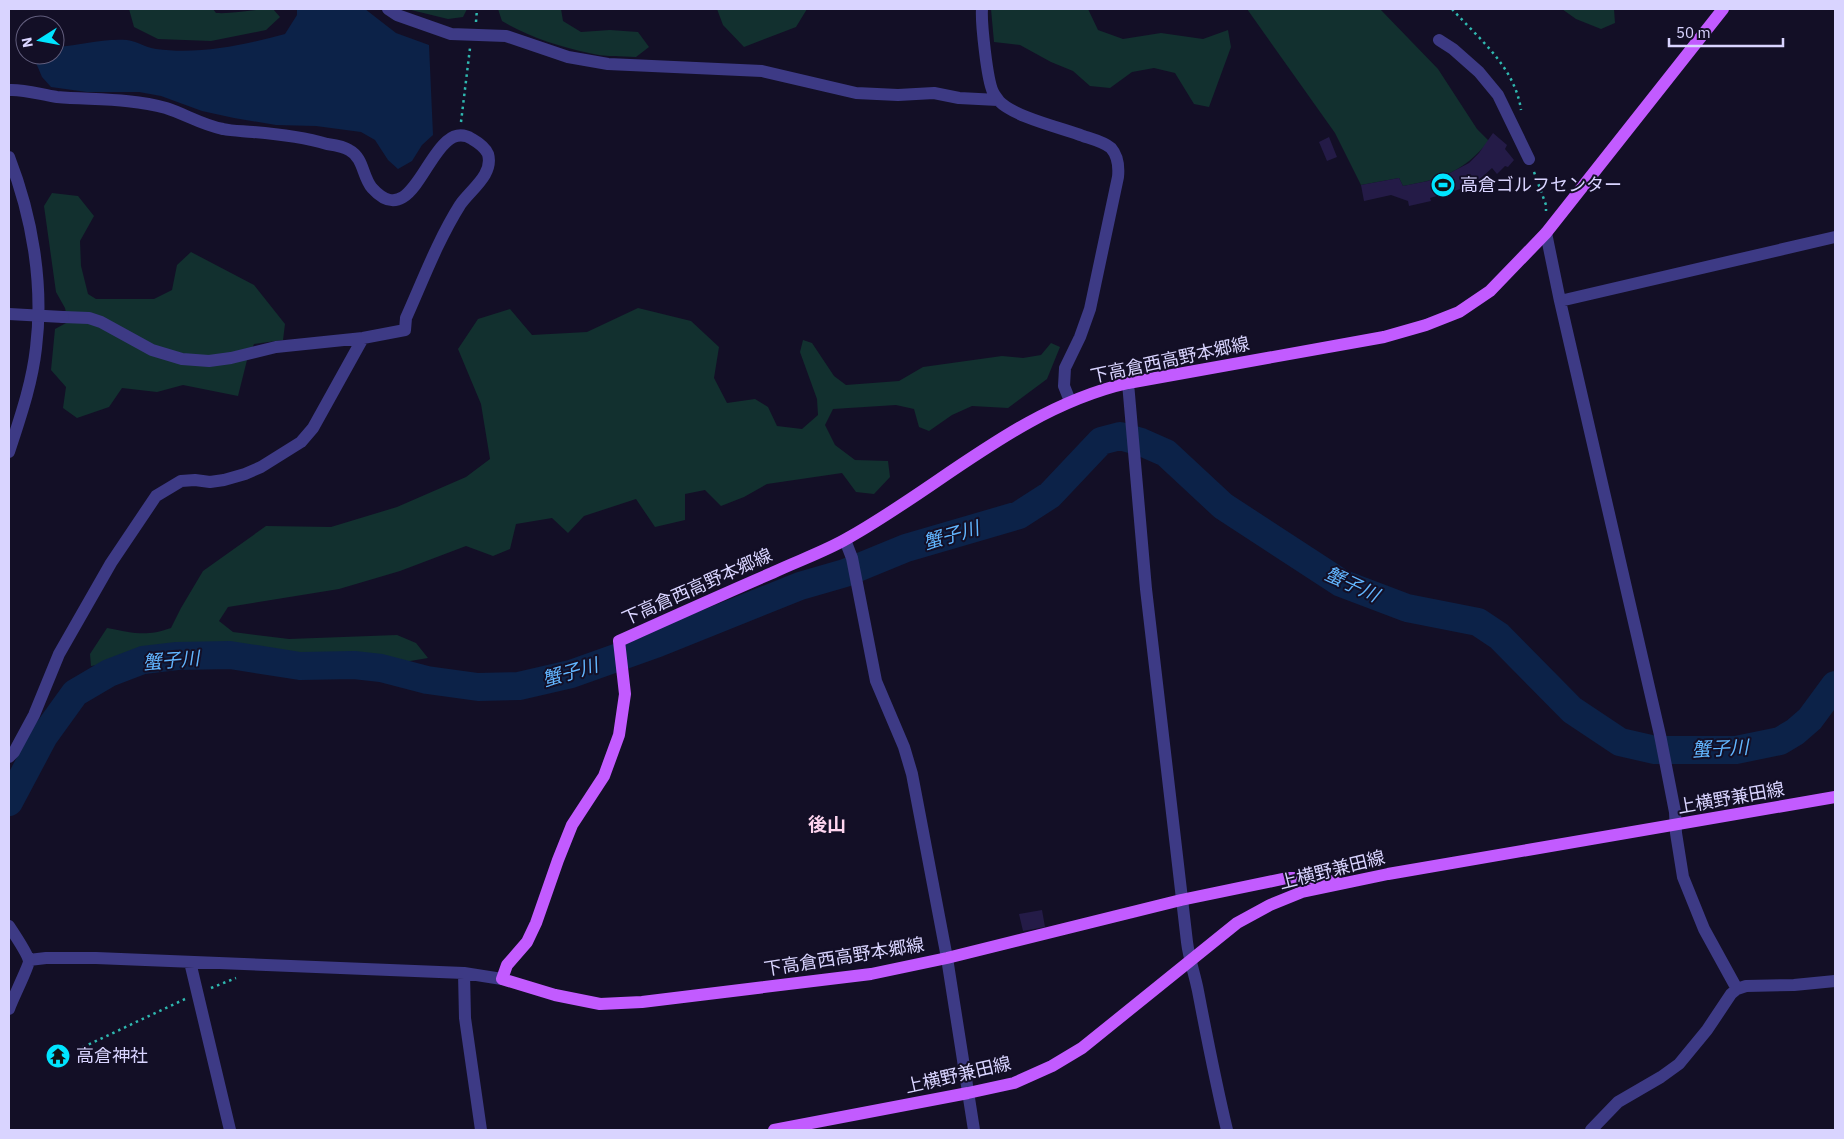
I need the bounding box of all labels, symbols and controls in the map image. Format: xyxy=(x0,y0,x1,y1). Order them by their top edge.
north arrow xyxy=(15,15,65,65)
scale bar xyxy=(1669,15,1783,47)
text: 50 m xyxy=(1676,23,1711,42)
text: N xyxy=(17,36,37,49)
sports icon: 高倉ゴルフセンター xyxy=(1430,172,1456,198)
place label: 高倉ゴルフセンター xyxy=(1460,173,1622,196)
street label: 下高倉西高野本郷線 xyxy=(1088,331,1252,388)
water label: 蟹子川 xyxy=(920,515,984,554)
street label: 下高倉西高野本郷線 xyxy=(618,543,775,630)
water label: 蟹子川 xyxy=(1321,561,1385,608)
water label: 蟹子川 xyxy=(142,645,202,674)
water label: 蟹子川 xyxy=(539,652,603,691)
water label: 蟹子川 xyxy=(1691,734,1751,761)
street label: 上横野兼田線 xyxy=(1676,777,1786,818)
district label: 後山 xyxy=(808,812,846,836)
street label: 上横野兼田線 xyxy=(1277,845,1387,894)
street label: 下高倉西高野本郷線 xyxy=(762,932,926,981)
temple icon: 高倉神社 xyxy=(45,1043,71,1069)
place label: 高倉神社 xyxy=(76,1044,148,1067)
street label: 上横野兼田線 xyxy=(903,1051,1013,1098)

